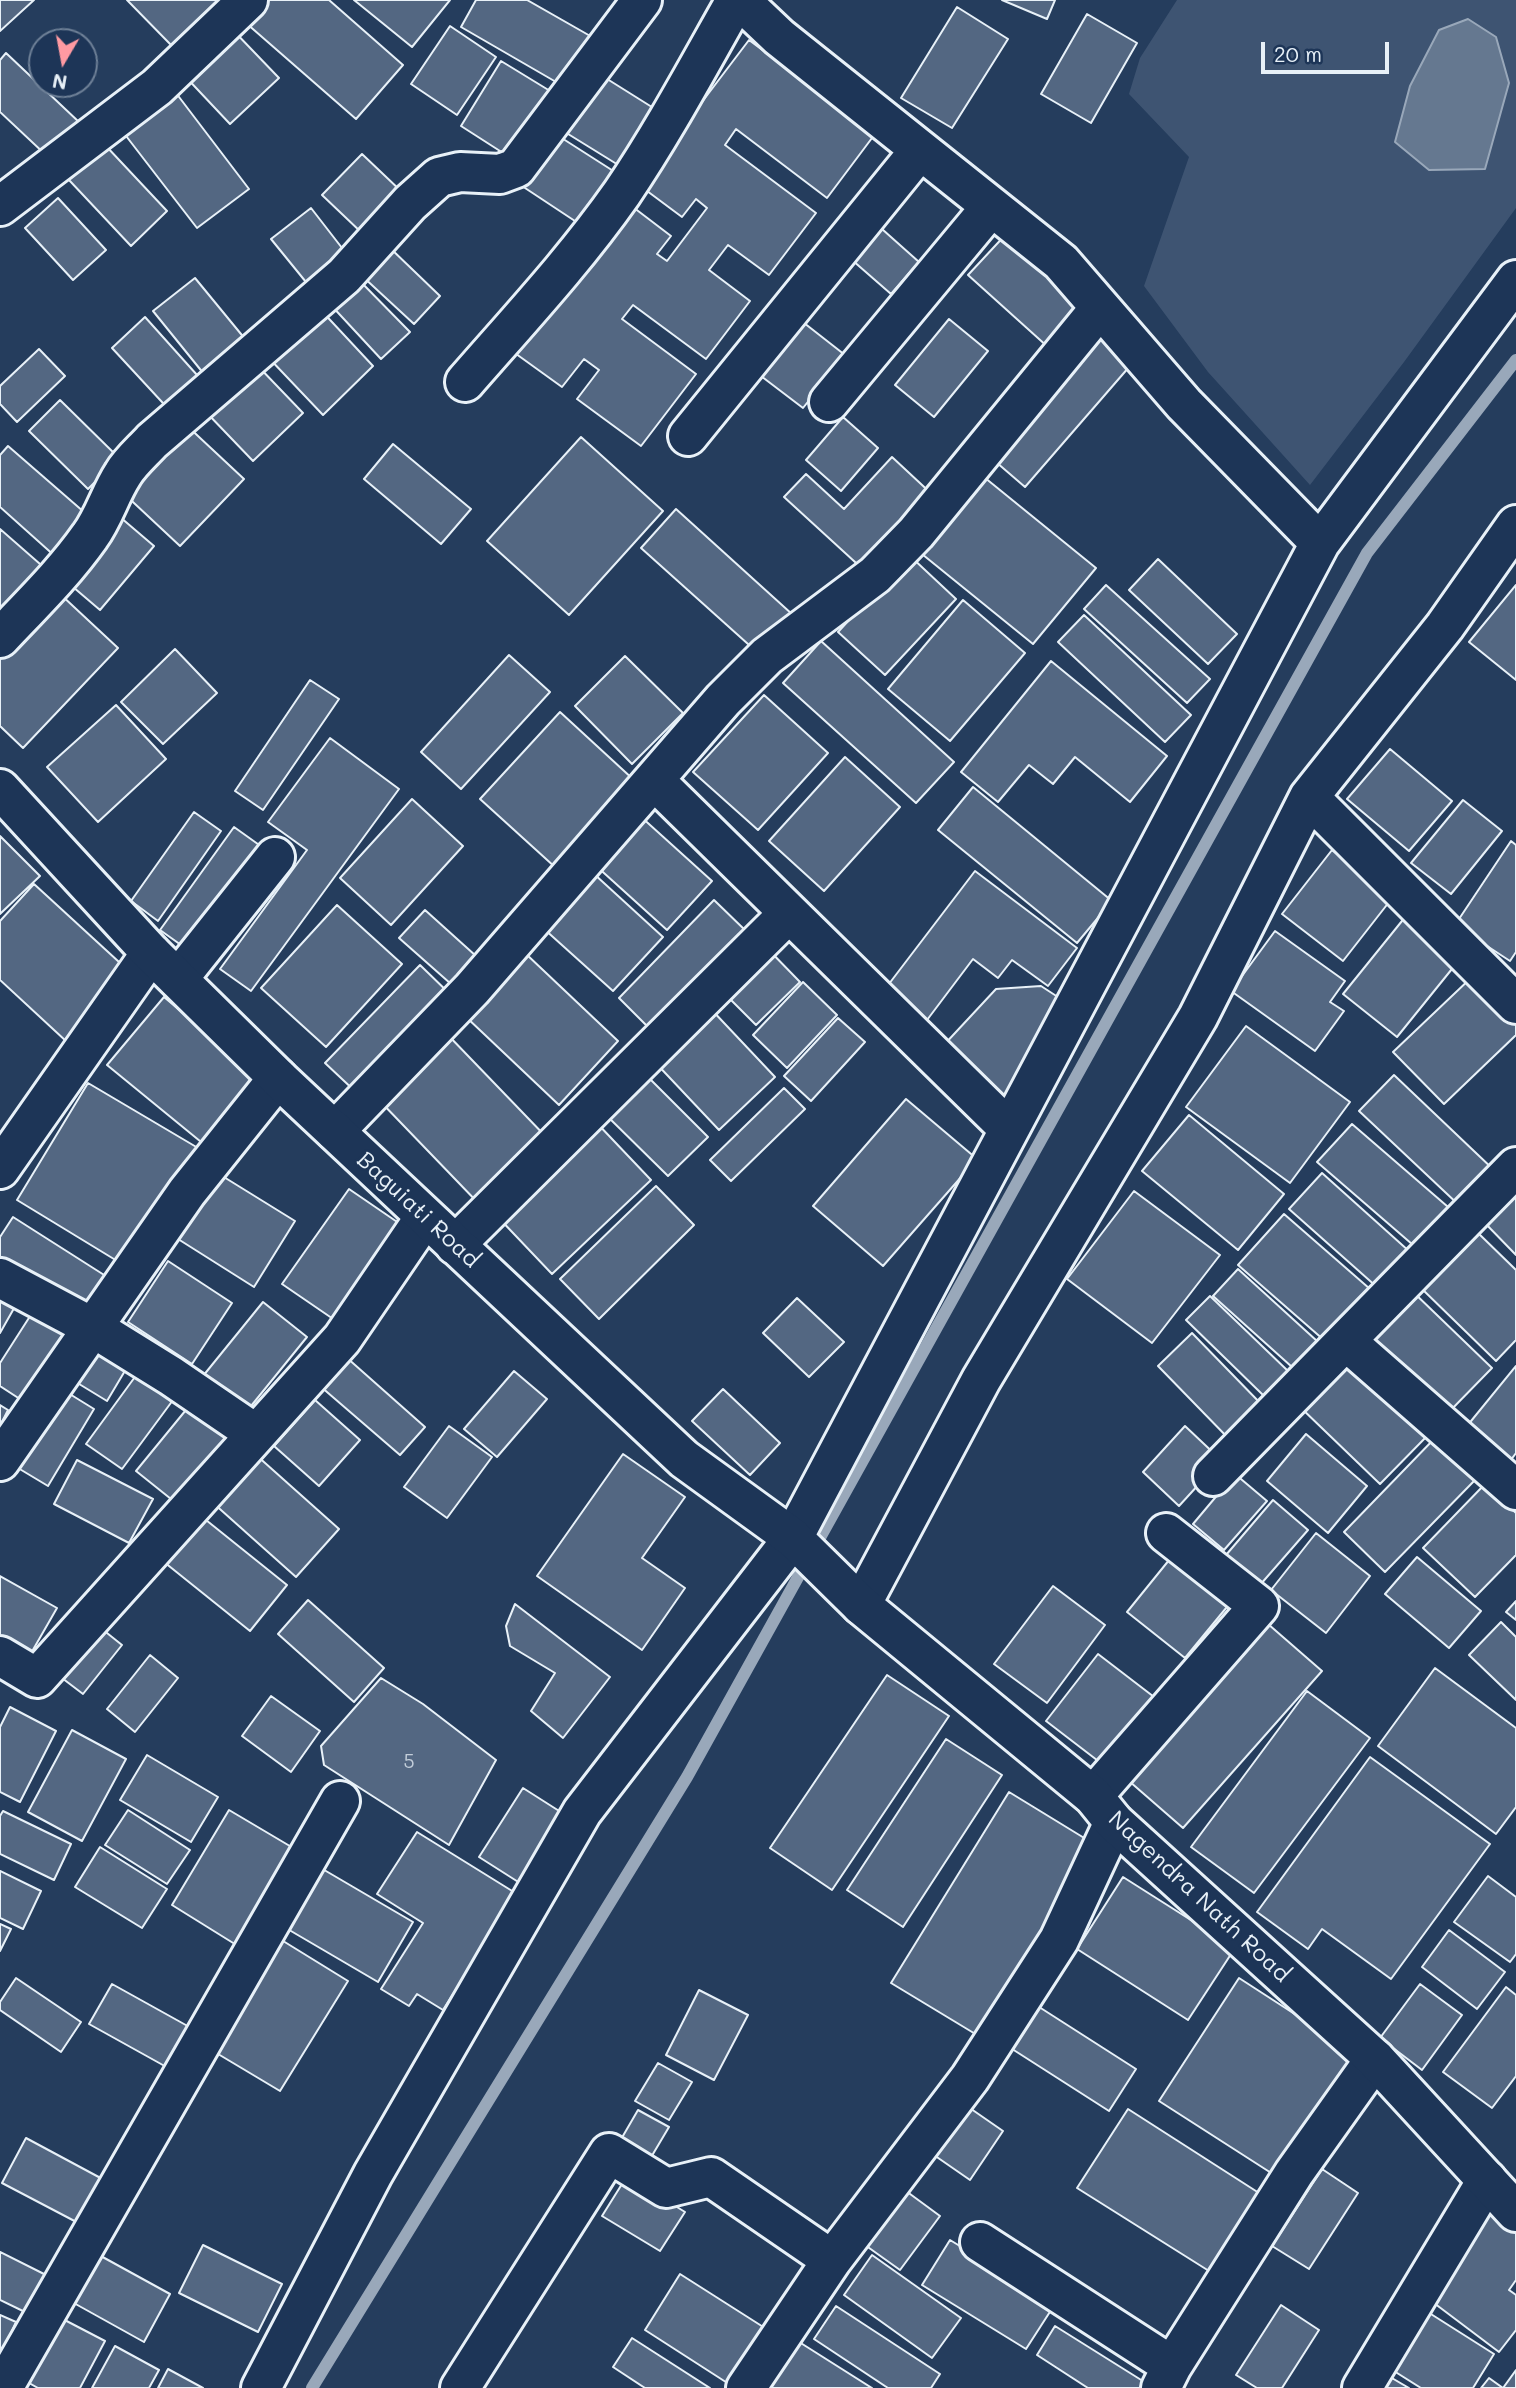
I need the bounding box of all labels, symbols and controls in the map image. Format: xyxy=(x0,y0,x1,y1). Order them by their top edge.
north arrow xyxy=(28,28,98,98)
scale bar xyxy=(1264,28,1392,72)
text: 20 m xyxy=(1274,40,1322,67)
text: N xyxy=(50,69,69,96)
street label: Baguiati Road xyxy=(351,1146,485,1274)
house number: 5 xyxy=(403,1751,415,1773)
street label: Nagendra Nath Road xyxy=(1102,1806,1296,1988)

